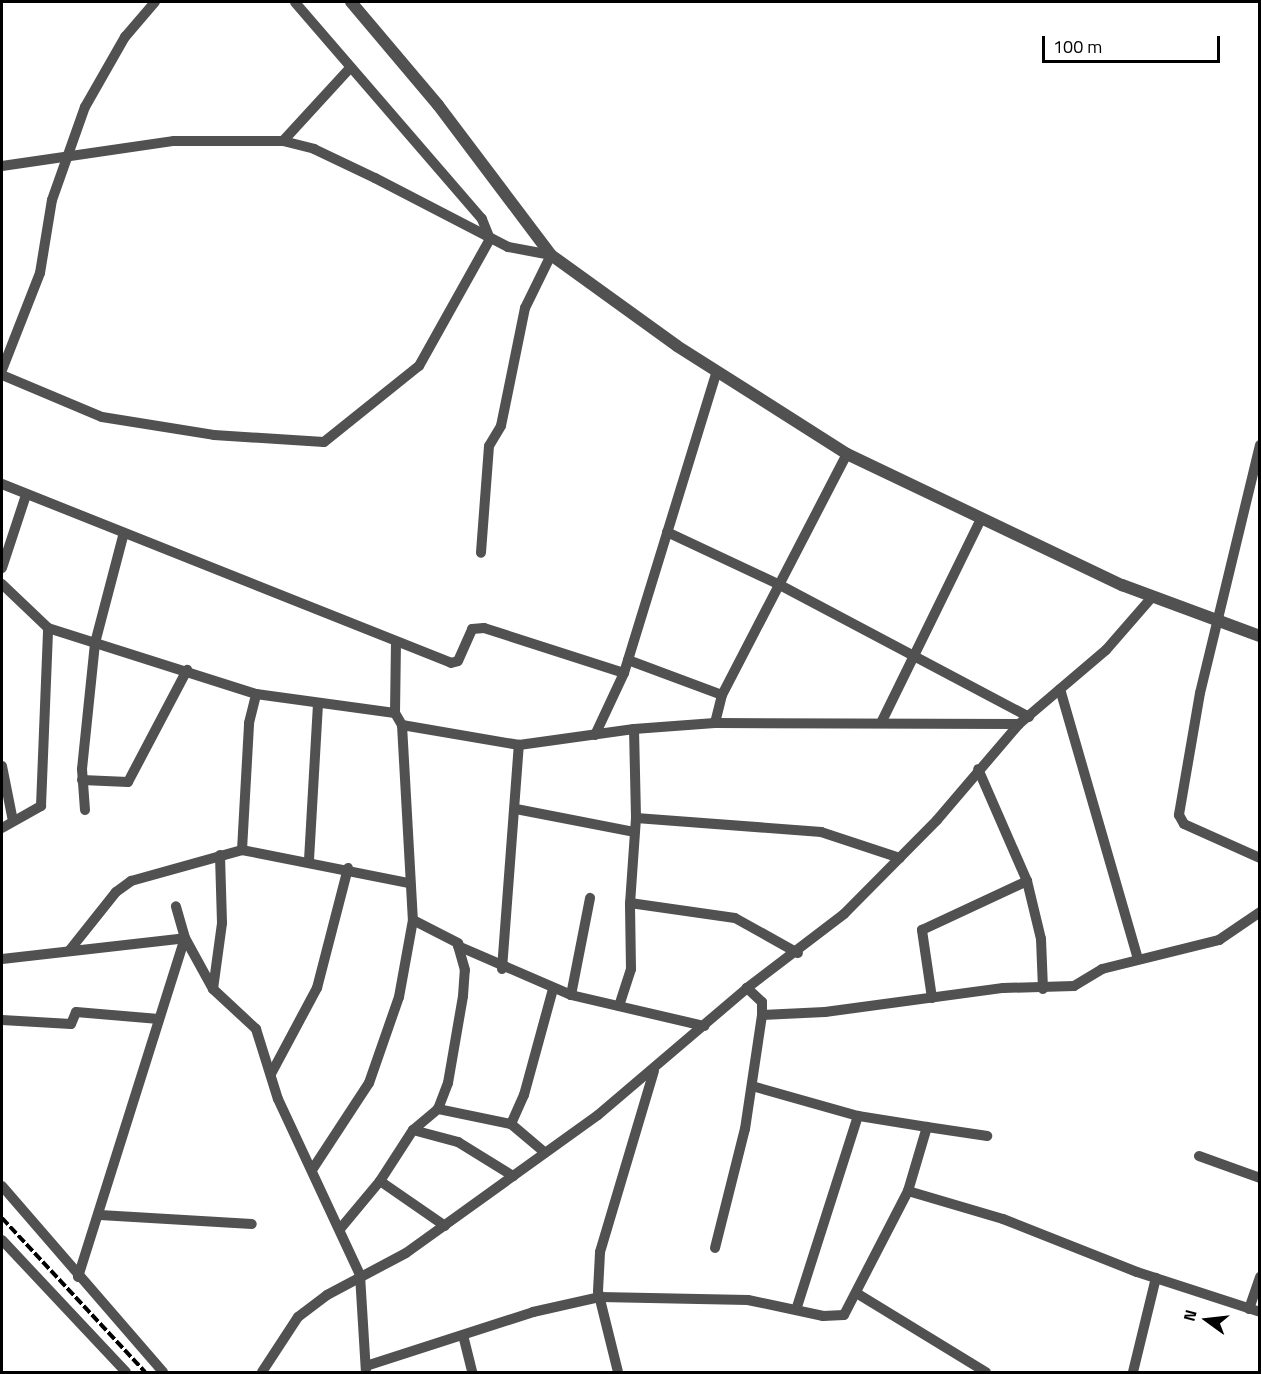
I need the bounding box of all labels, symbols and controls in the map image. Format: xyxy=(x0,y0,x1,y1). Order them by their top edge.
scale bar xyxy=(1045,24,1224,62)
text: 100 m xyxy=(1053,33,1102,60)
north arrow xyxy=(1177,1290,1237,1350)
text: N xyxy=(1177,1307,1203,1324)

